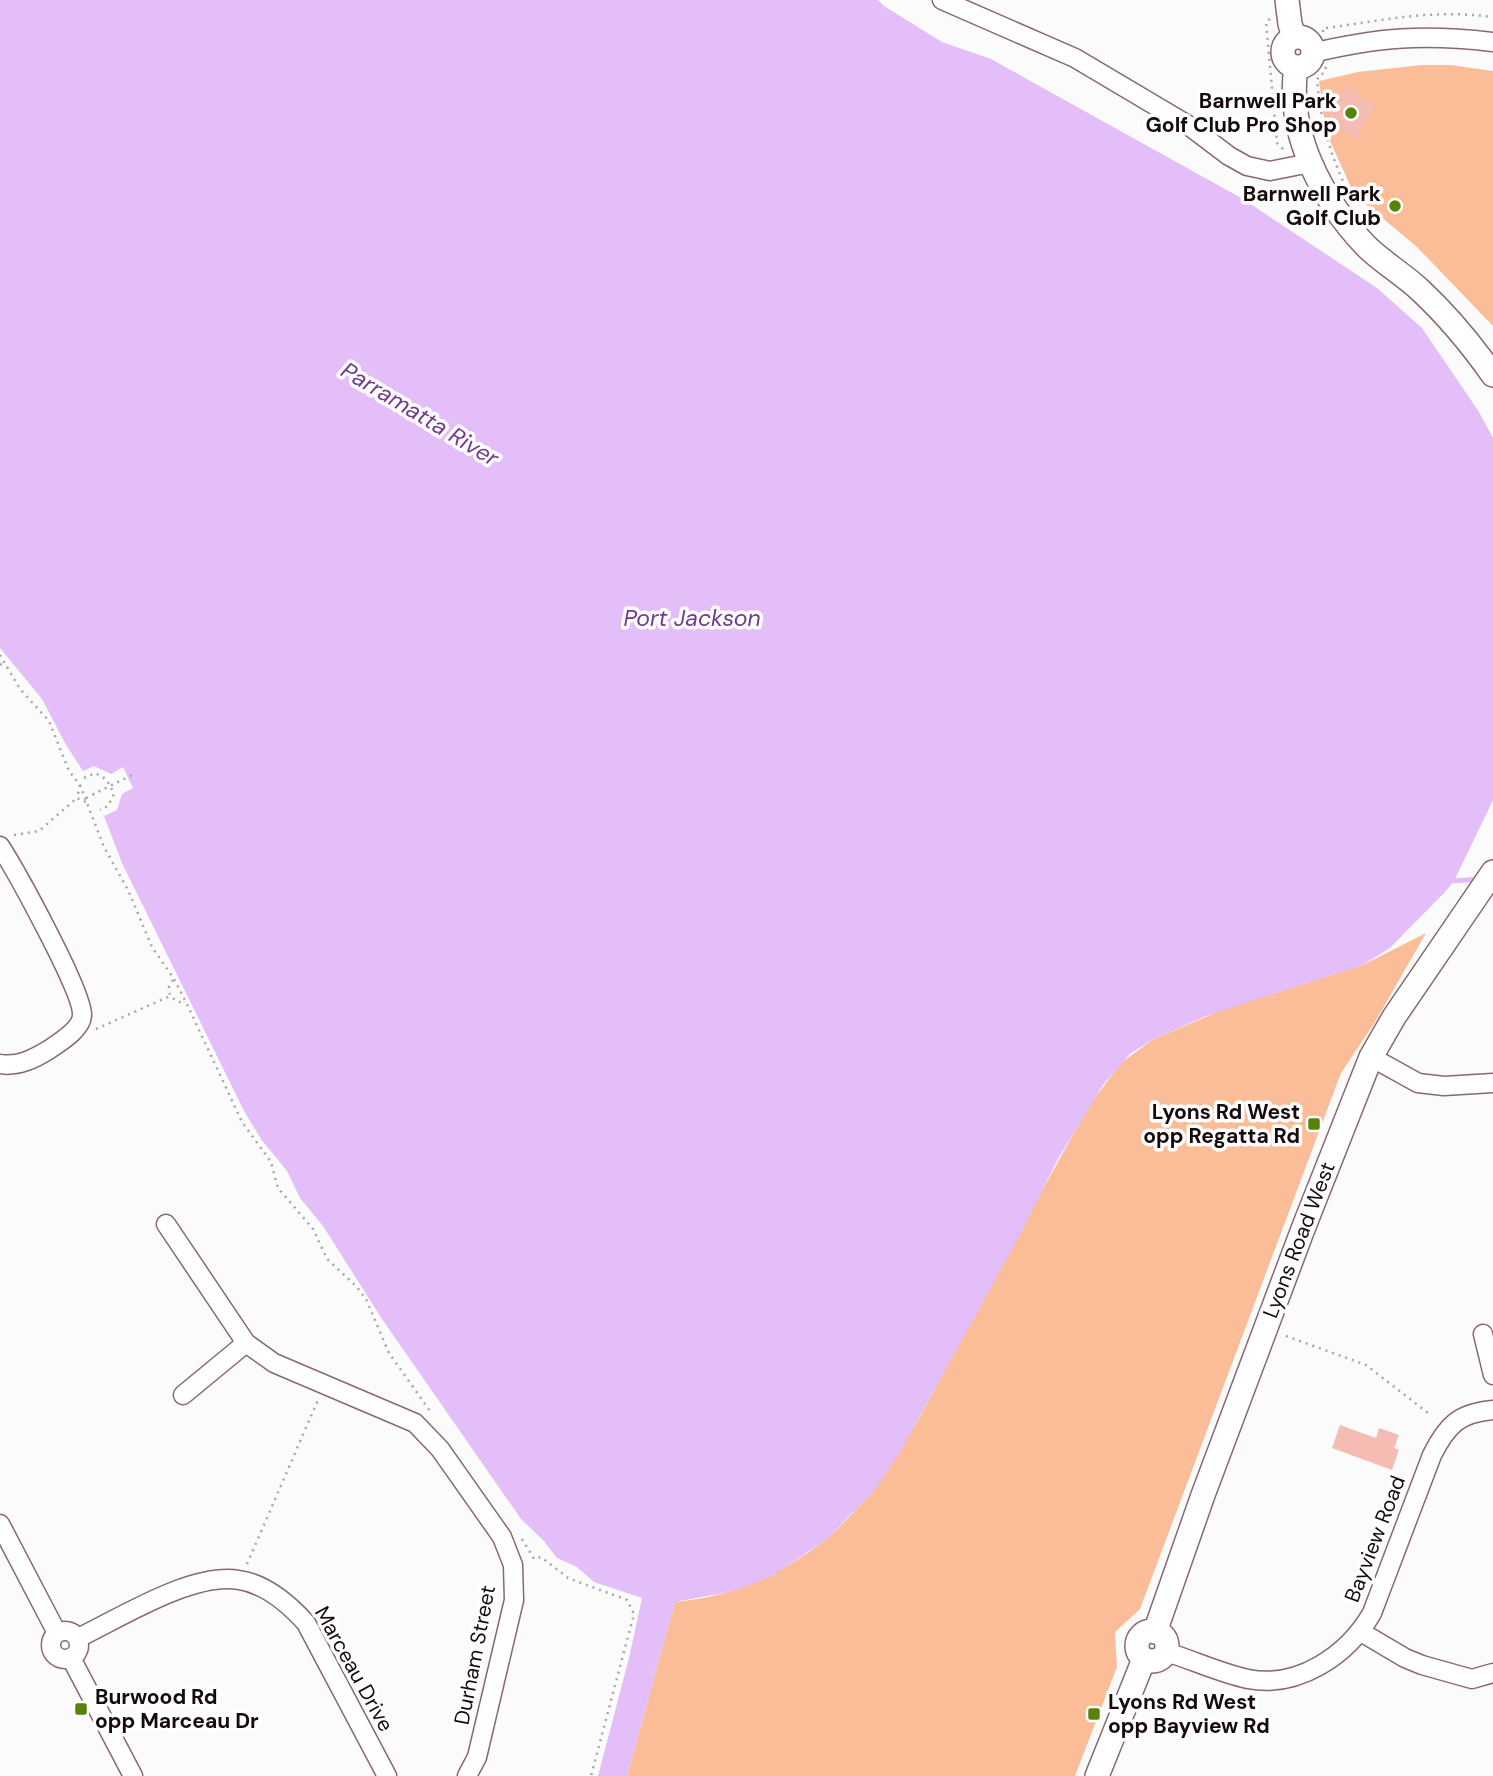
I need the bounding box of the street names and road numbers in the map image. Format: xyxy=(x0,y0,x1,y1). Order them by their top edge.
street label: Lyons Road West xyxy=(1256,1158,1342,1322)
street label: Bayview Road xyxy=(1338,1472,1412,1606)
street label: Durham Street xyxy=(448,1583,502,1727)
street label: Marceau Drive xyxy=(308,1601,400,1737)

